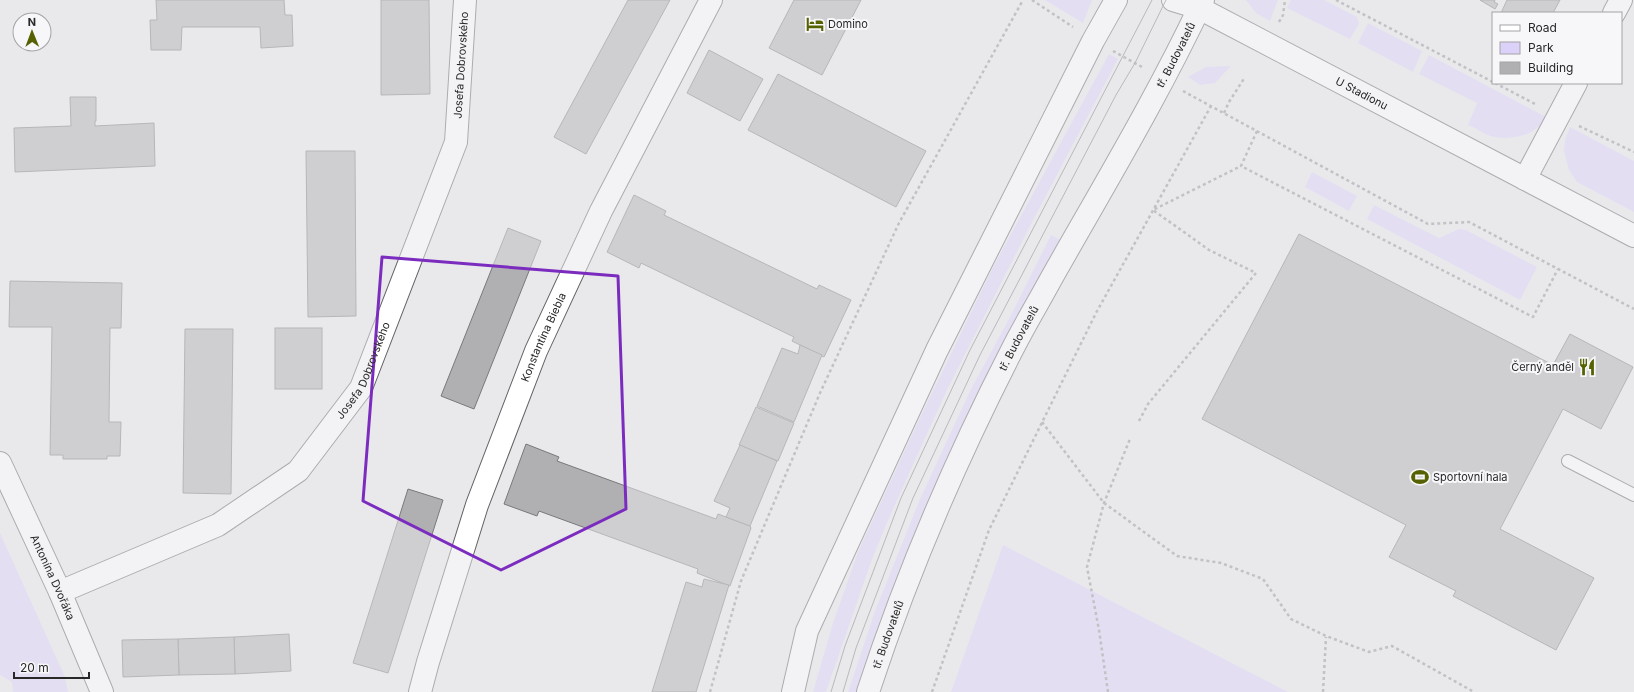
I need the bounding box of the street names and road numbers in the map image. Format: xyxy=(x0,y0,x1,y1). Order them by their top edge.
street label: Josefa Dobrovského xyxy=(450,11,471,119)
street label: tř. Budovatelů xyxy=(1153,20,1198,90)
street label: U Stadionu xyxy=(1333,74,1390,113)
street label: Konstantina Biebla xyxy=(518,290,569,384)
street label: tř. Budovatelů xyxy=(996,303,1042,373)
street label: Josefa Dobrovského xyxy=(333,320,393,422)
street label: Antonína Dvořáka xyxy=(27,532,78,622)
street label: tř. Budovatelů xyxy=(869,598,907,670)

